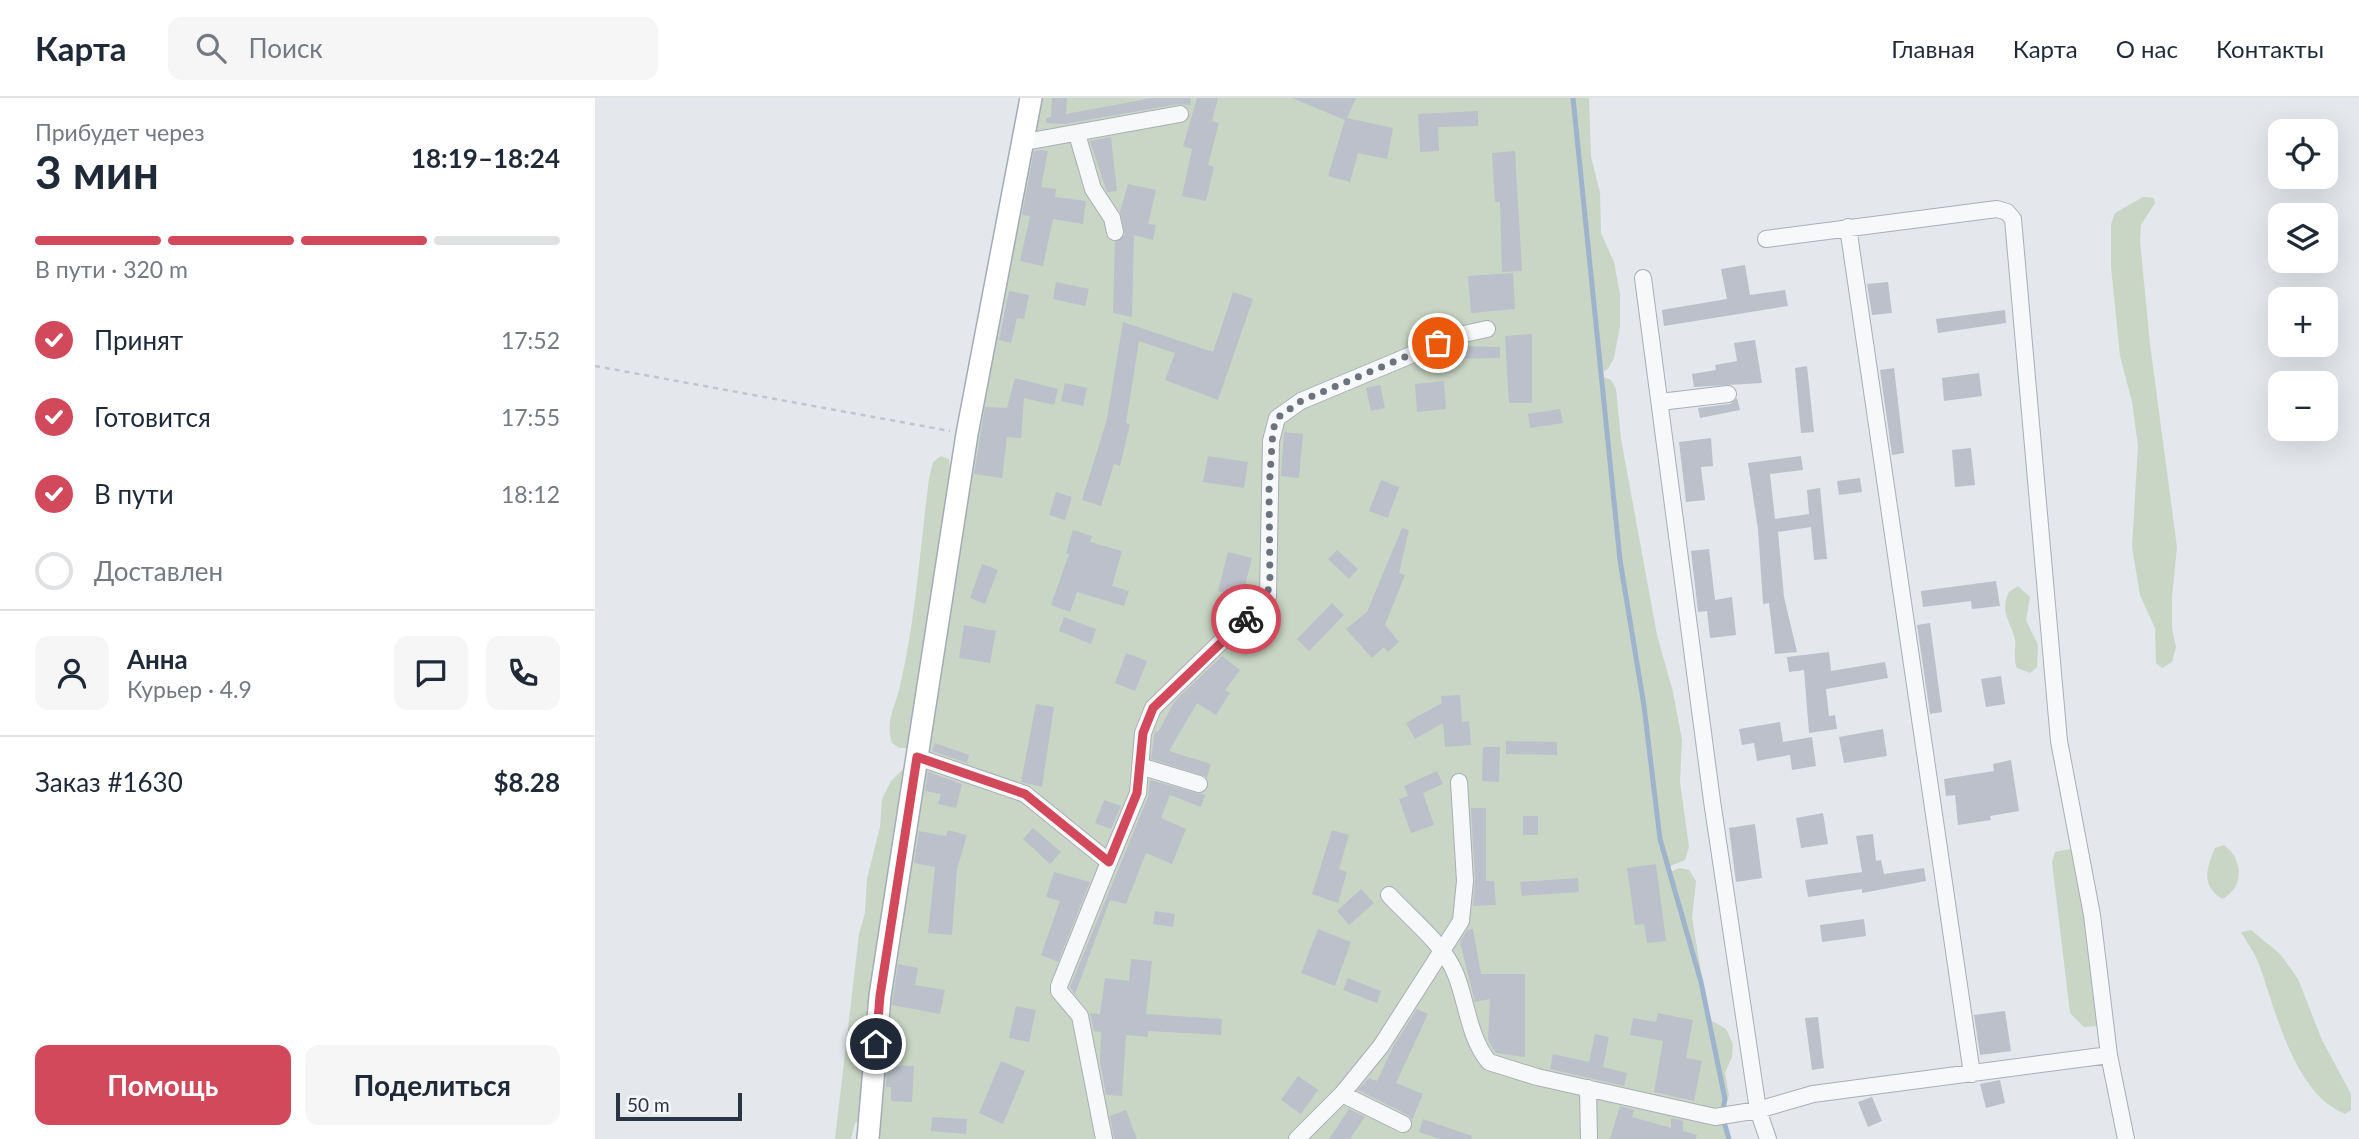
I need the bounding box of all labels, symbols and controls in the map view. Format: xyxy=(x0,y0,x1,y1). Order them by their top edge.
search box xyxy=(168,17,658,80)
text: Карта xyxy=(35,28,126,68)
icon: search xyxy=(192,29,230,67)
text: Поиск xyxy=(248,32,323,64)
text: Главная xyxy=(1891,34,1975,63)
text: Карта xyxy=(2013,34,2078,63)
text: О нас xyxy=(2116,34,2178,63)
text: Контакты xyxy=(2216,34,2324,63)
text: Прибудет через xyxy=(35,118,205,146)
map controls xyxy=(2268,119,2338,441)
button: locate xyxy=(2268,119,2338,189)
text: 18:19–18:24 xyxy=(411,142,560,174)
text: 3 мин xyxy=(35,144,159,199)
button: layers xyxy=(2268,203,2338,273)
text: В пути · 320 m xyxy=(35,255,188,283)
button: + xyxy=(2268,287,2338,357)
pin xyxy=(1408,313,1468,373)
icon: check xyxy=(35,321,73,359)
text: Принят xyxy=(94,324,183,356)
icon: bag xyxy=(1419,324,1457,362)
text: 17:52 xyxy=(501,326,560,354)
button: − xyxy=(2268,371,2338,441)
icon: check xyxy=(35,398,73,436)
text: Готовится xyxy=(94,401,211,433)
text: 17:55 xyxy=(501,403,560,431)
icon: check xyxy=(35,475,73,513)
text: В пути xyxy=(94,478,174,510)
text: 18:12 xyxy=(501,480,560,508)
text: Доставлен xyxy=(94,555,223,587)
courier xyxy=(1211,584,1281,654)
icon: bike xyxy=(1227,600,1265,638)
button: person xyxy=(35,636,109,710)
button: chat xyxy=(394,636,468,710)
button: phone xyxy=(486,636,560,710)
text: Анна xyxy=(127,643,188,675)
text: Курьер · 4.9 xyxy=(127,675,252,703)
text: Заказ #1630 xyxy=(35,766,183,798)
text: $8.28 xyxy=(494,766,560,798)
pin xyxy=(846,1014,906,1074)
icon: home xyxy=(857,1025,895,1063)
button: Помощь xyxy=(35,1045,291,1125)
button: Поделиться xyxy=(305,1045,560,1125)
scale bar xyxy=(616,1090,742,1122)
text: 50 m xyxy=(627,1093,670,1116)

